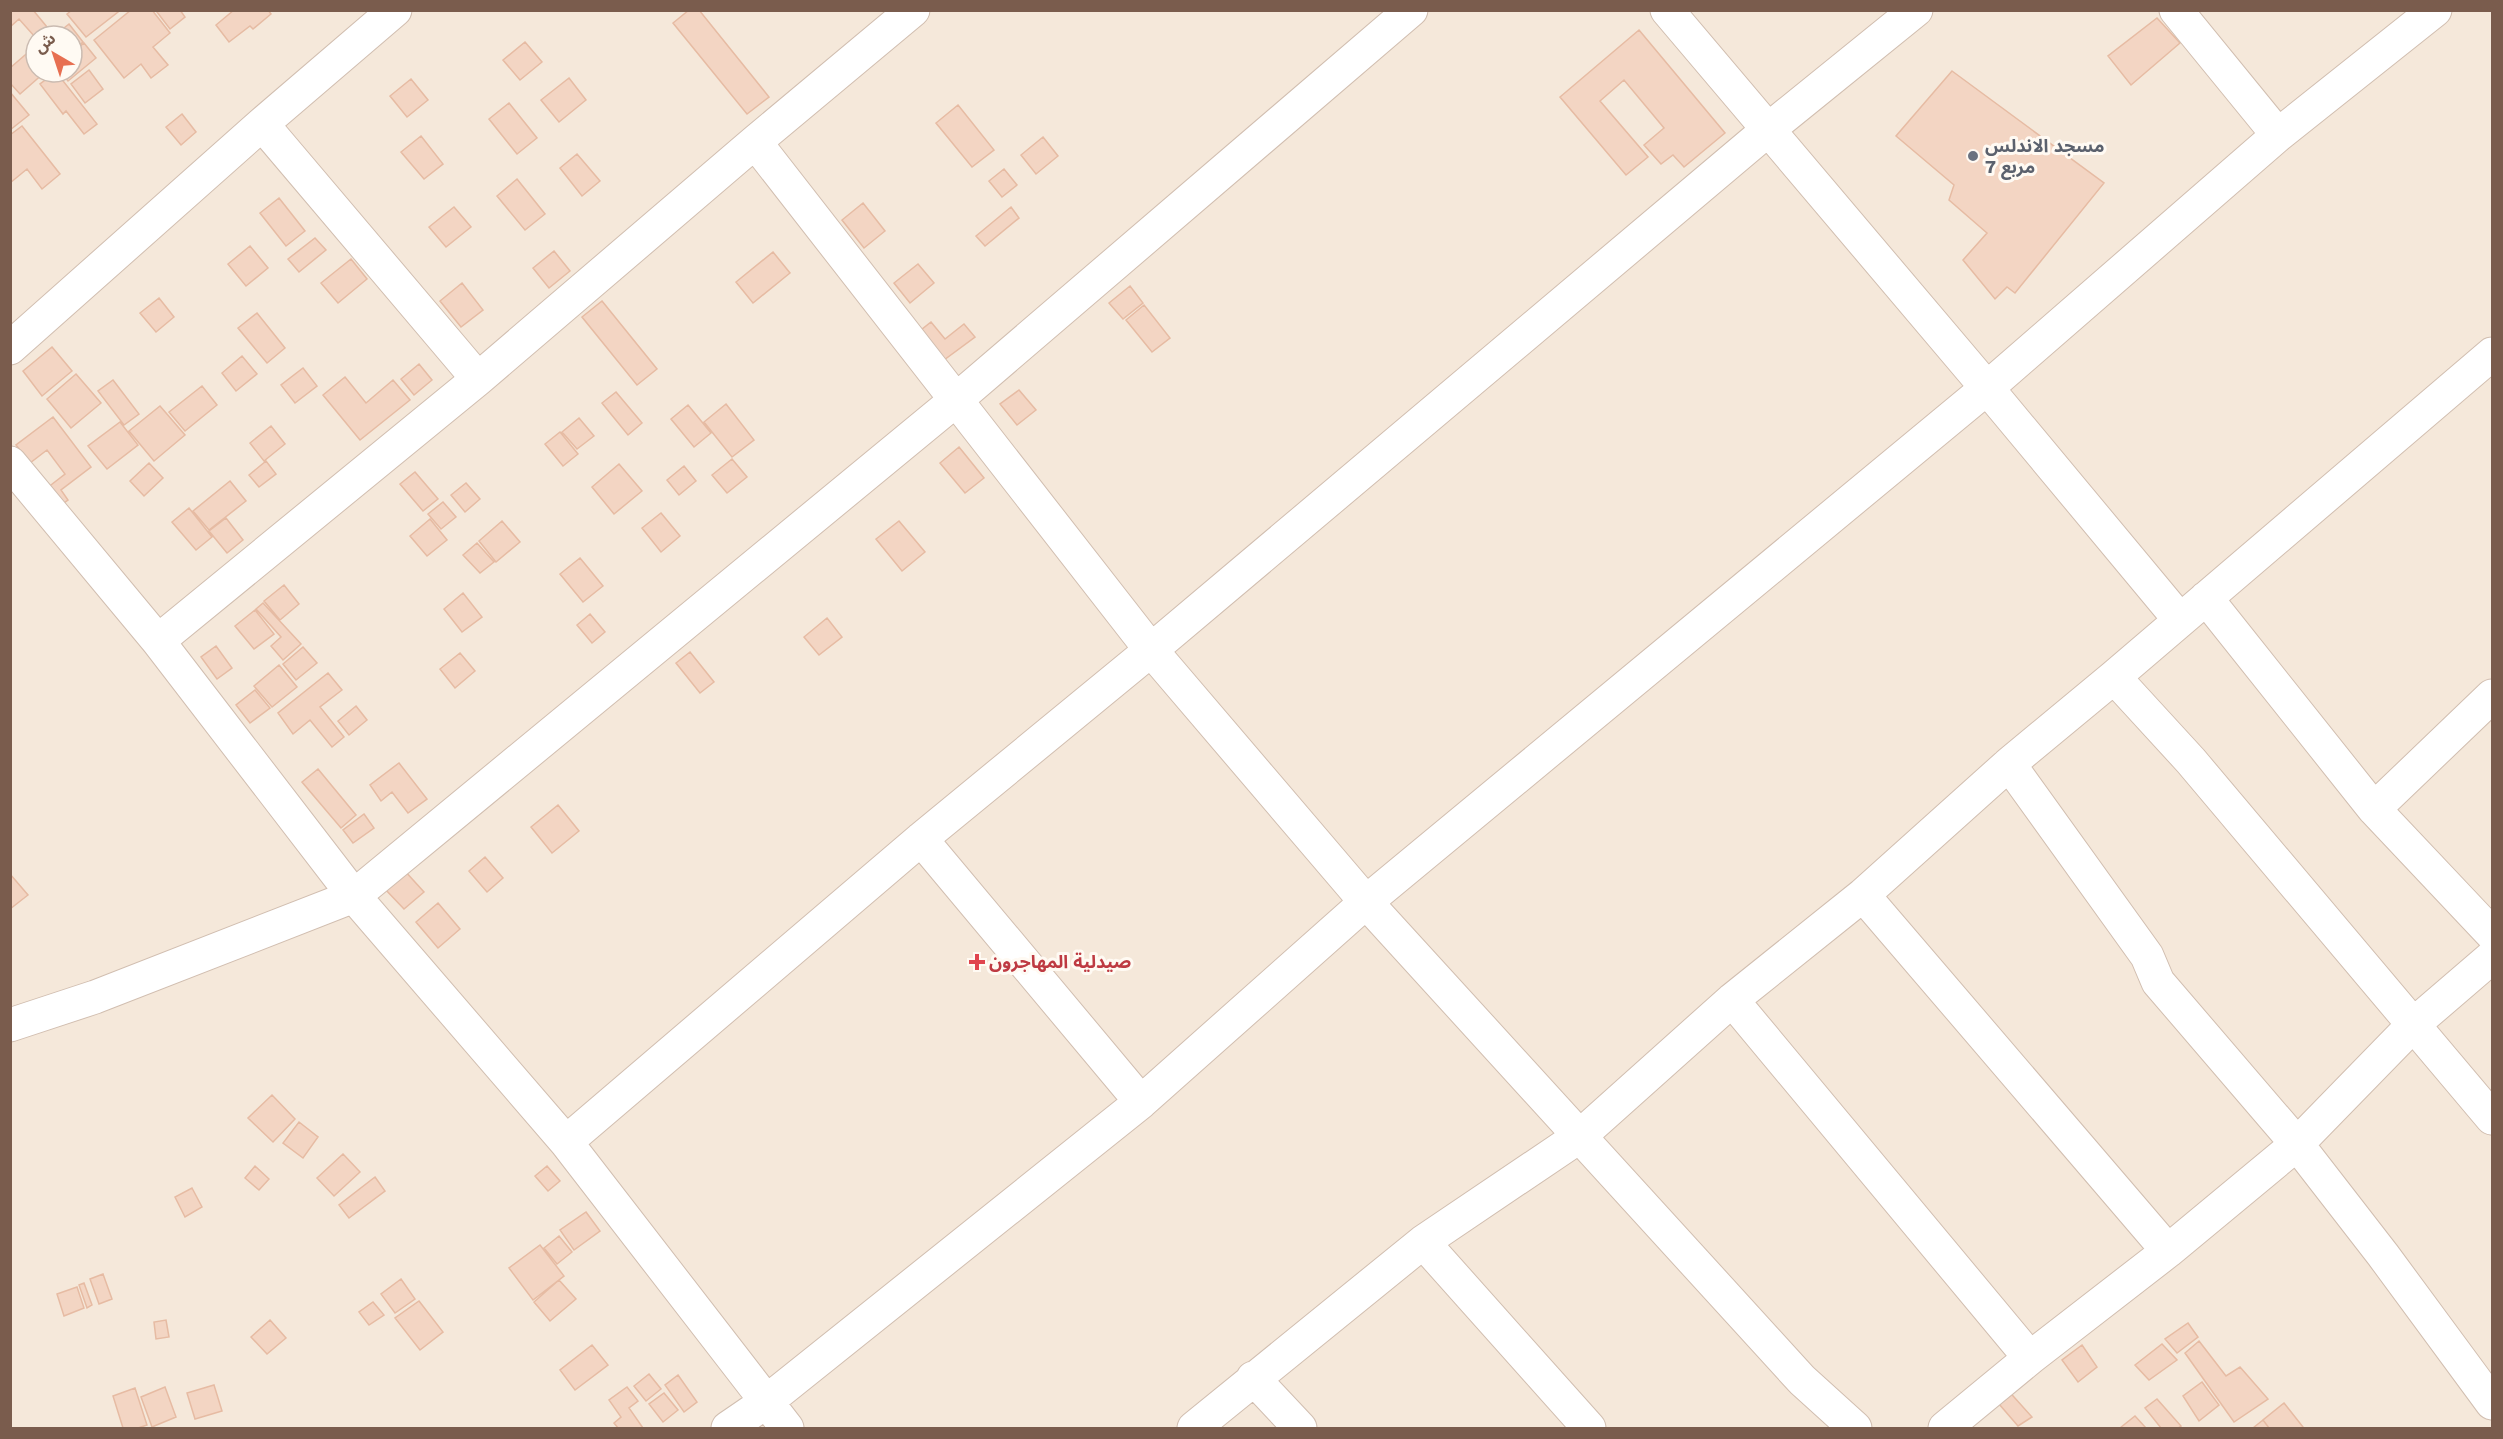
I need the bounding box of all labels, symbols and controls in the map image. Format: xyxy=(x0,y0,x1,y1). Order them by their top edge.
north arrow xyxy=(24,24,84,84)
text: ش xyxy=(30,28,59,57)
place label: مسجد الاندلس مربع 7 xyxy=(1985,135,2105,180)
marker: مسجد الاندلس مربع 7 xyxy=(1966,149,1980,163)
place label: صيدلية المهاجرون xyxy=(989,951,1131,973)
marker: صيدلية المهاجرون xyxy=(970,955,984,969)

